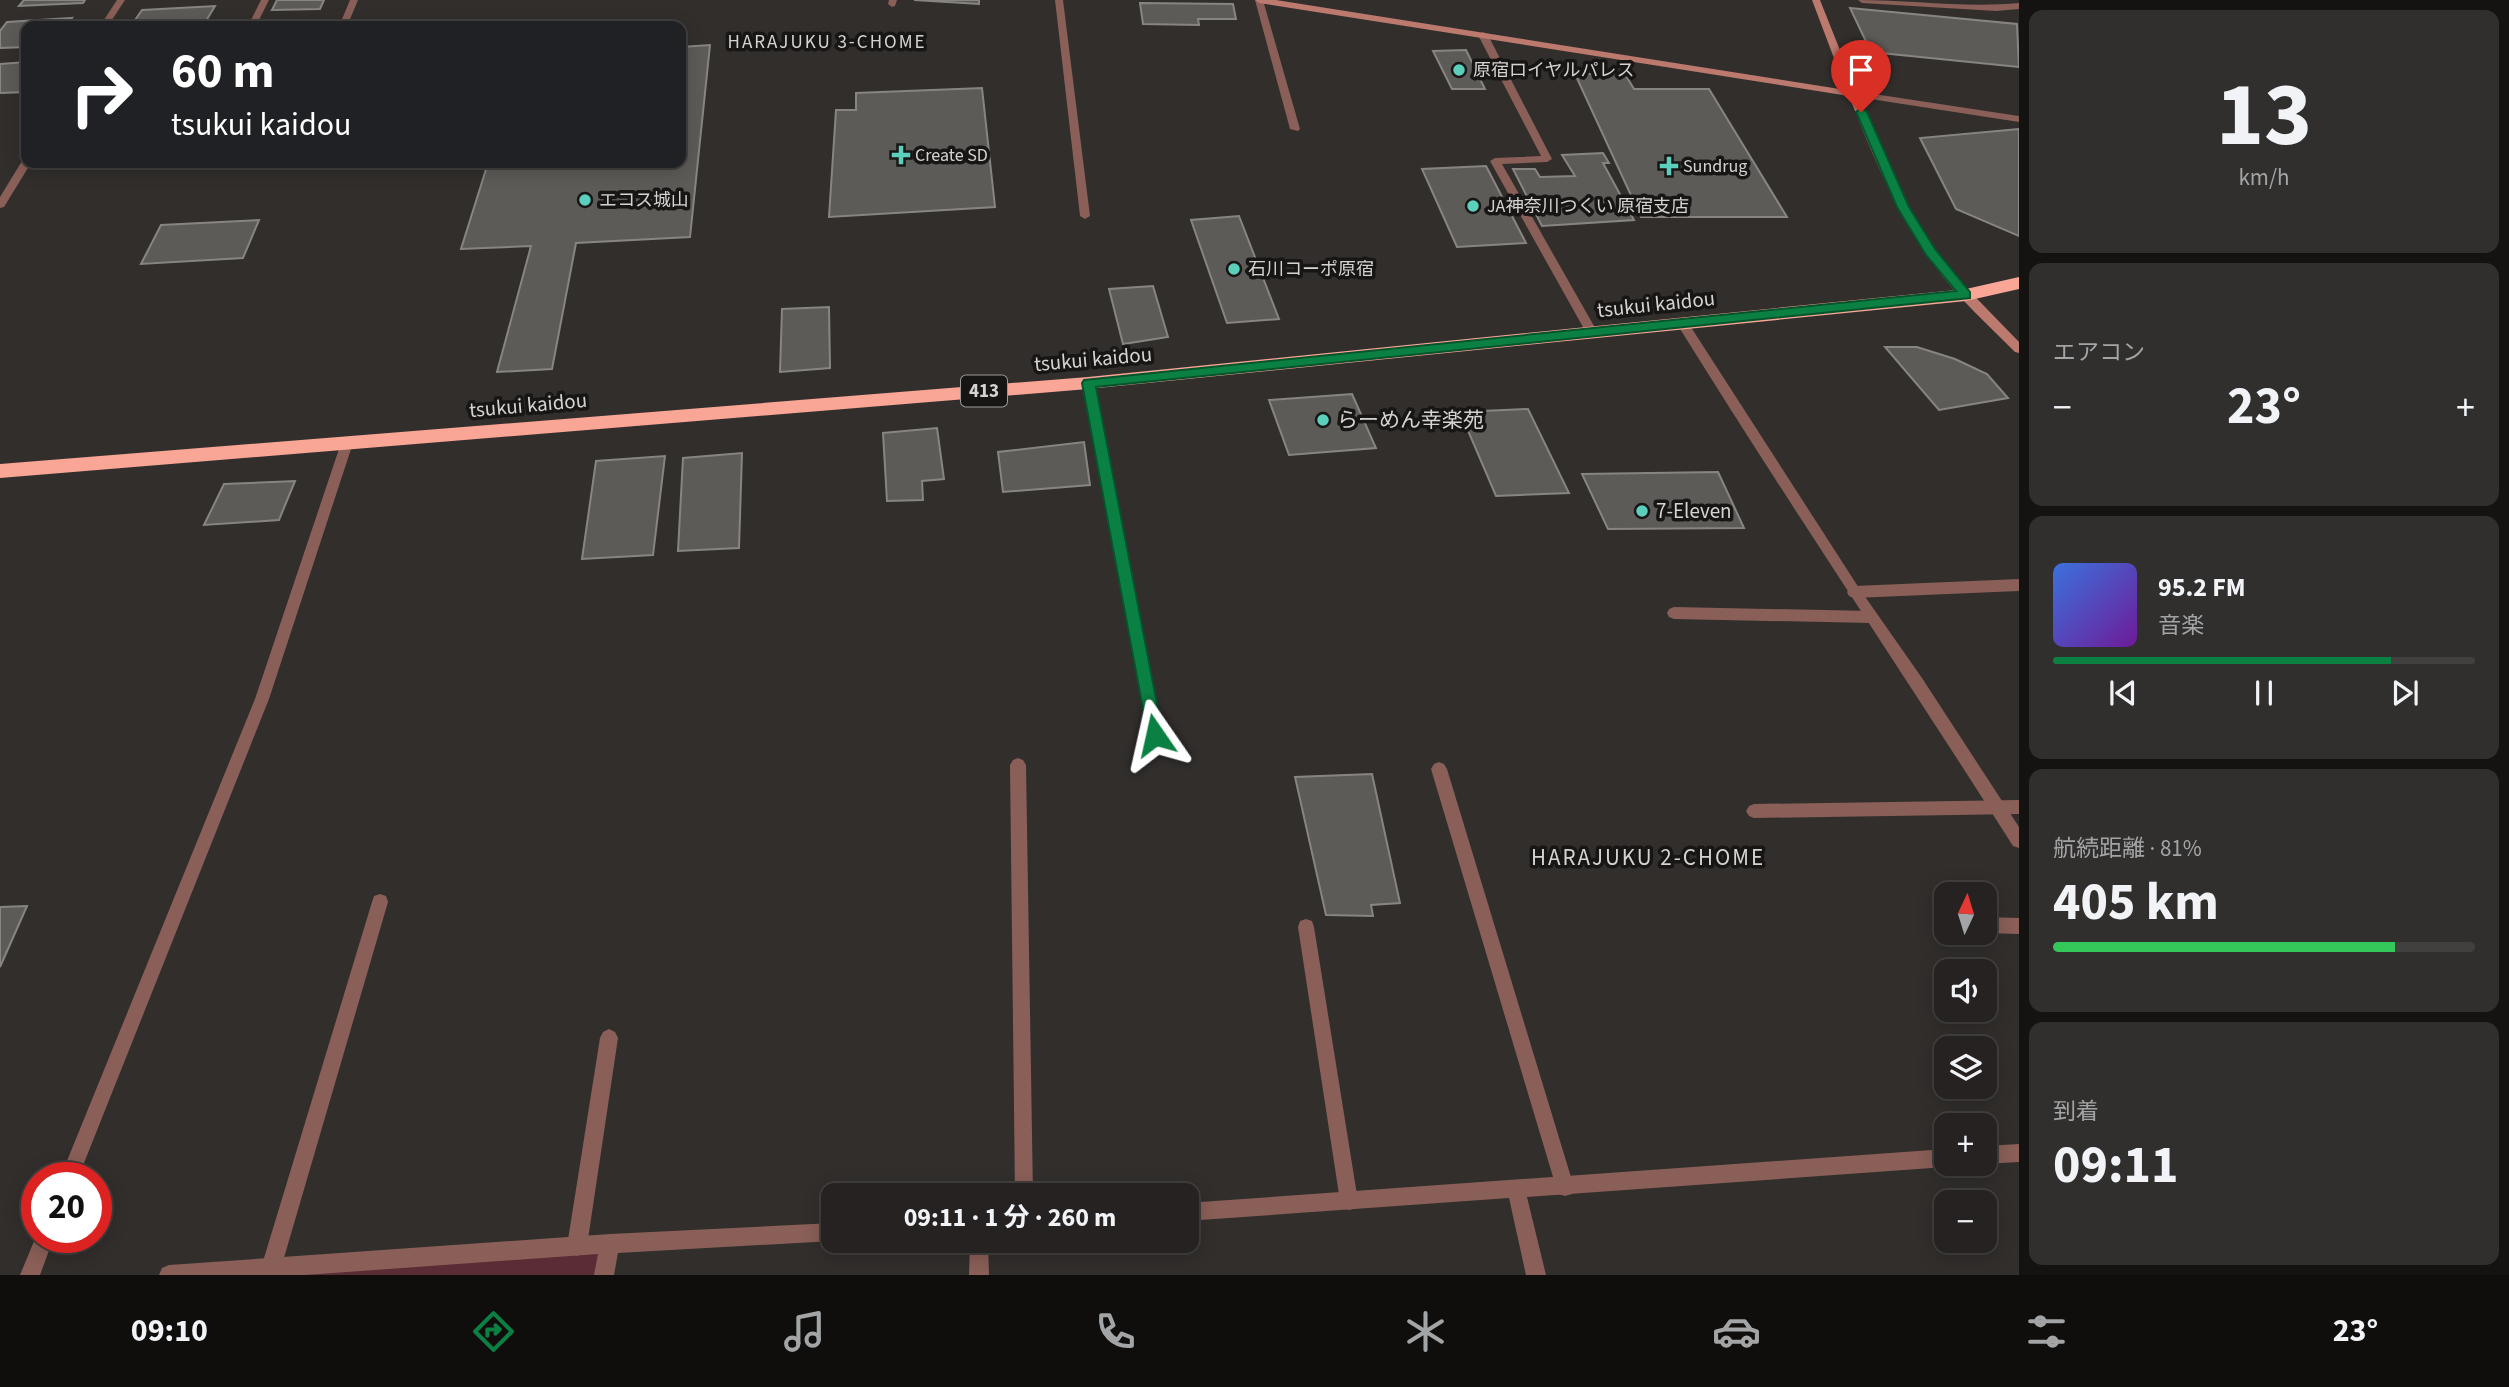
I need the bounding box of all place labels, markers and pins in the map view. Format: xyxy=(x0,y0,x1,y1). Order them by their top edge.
pin xyxy=(1831,40,1891,112)
place label: 原宿ロイヤルパレス xyxy=(1473,58,1634,83)
marker: 原宿ロイヤルパレス xyxy=(1451,62,1467,78)
place label: Create SD xyxy=(915,143,988,168)
marker: Create SD xyxy=(893,147,909,163)
place label: Sundrug xyxy=(1683,154,1747,179)
marker: Sundrug xyxy=(1661,158,1677,174)
place label: エコス城山 xyxy=(599,188,689,213)
marker: エコス城山 xyxy=(577,192,593,208)
place label: JA神奈川つくい 原宿支店 xyxy=(1487,194,1689,219)
marker: JA神奈川つくい 原宿支店 xyxy=(1465,198,1481,214)
place label: 石川コーポ原宿 xyxy=(1248,257,1374,282)
marker: 石川コーポ原宿 xyxy=(1226,261,1242,277)
place label: らーめん幸楽苑 xyxy=(1337,405,1484,435)
marker: らーめん幸楽苑 xyxy=(1315,412,1331,428)
place label: 7-Eleven xyxy=(1656,496,1732,526)
marker: 7-Eleven xyxy=(1634,503,1650,519)

